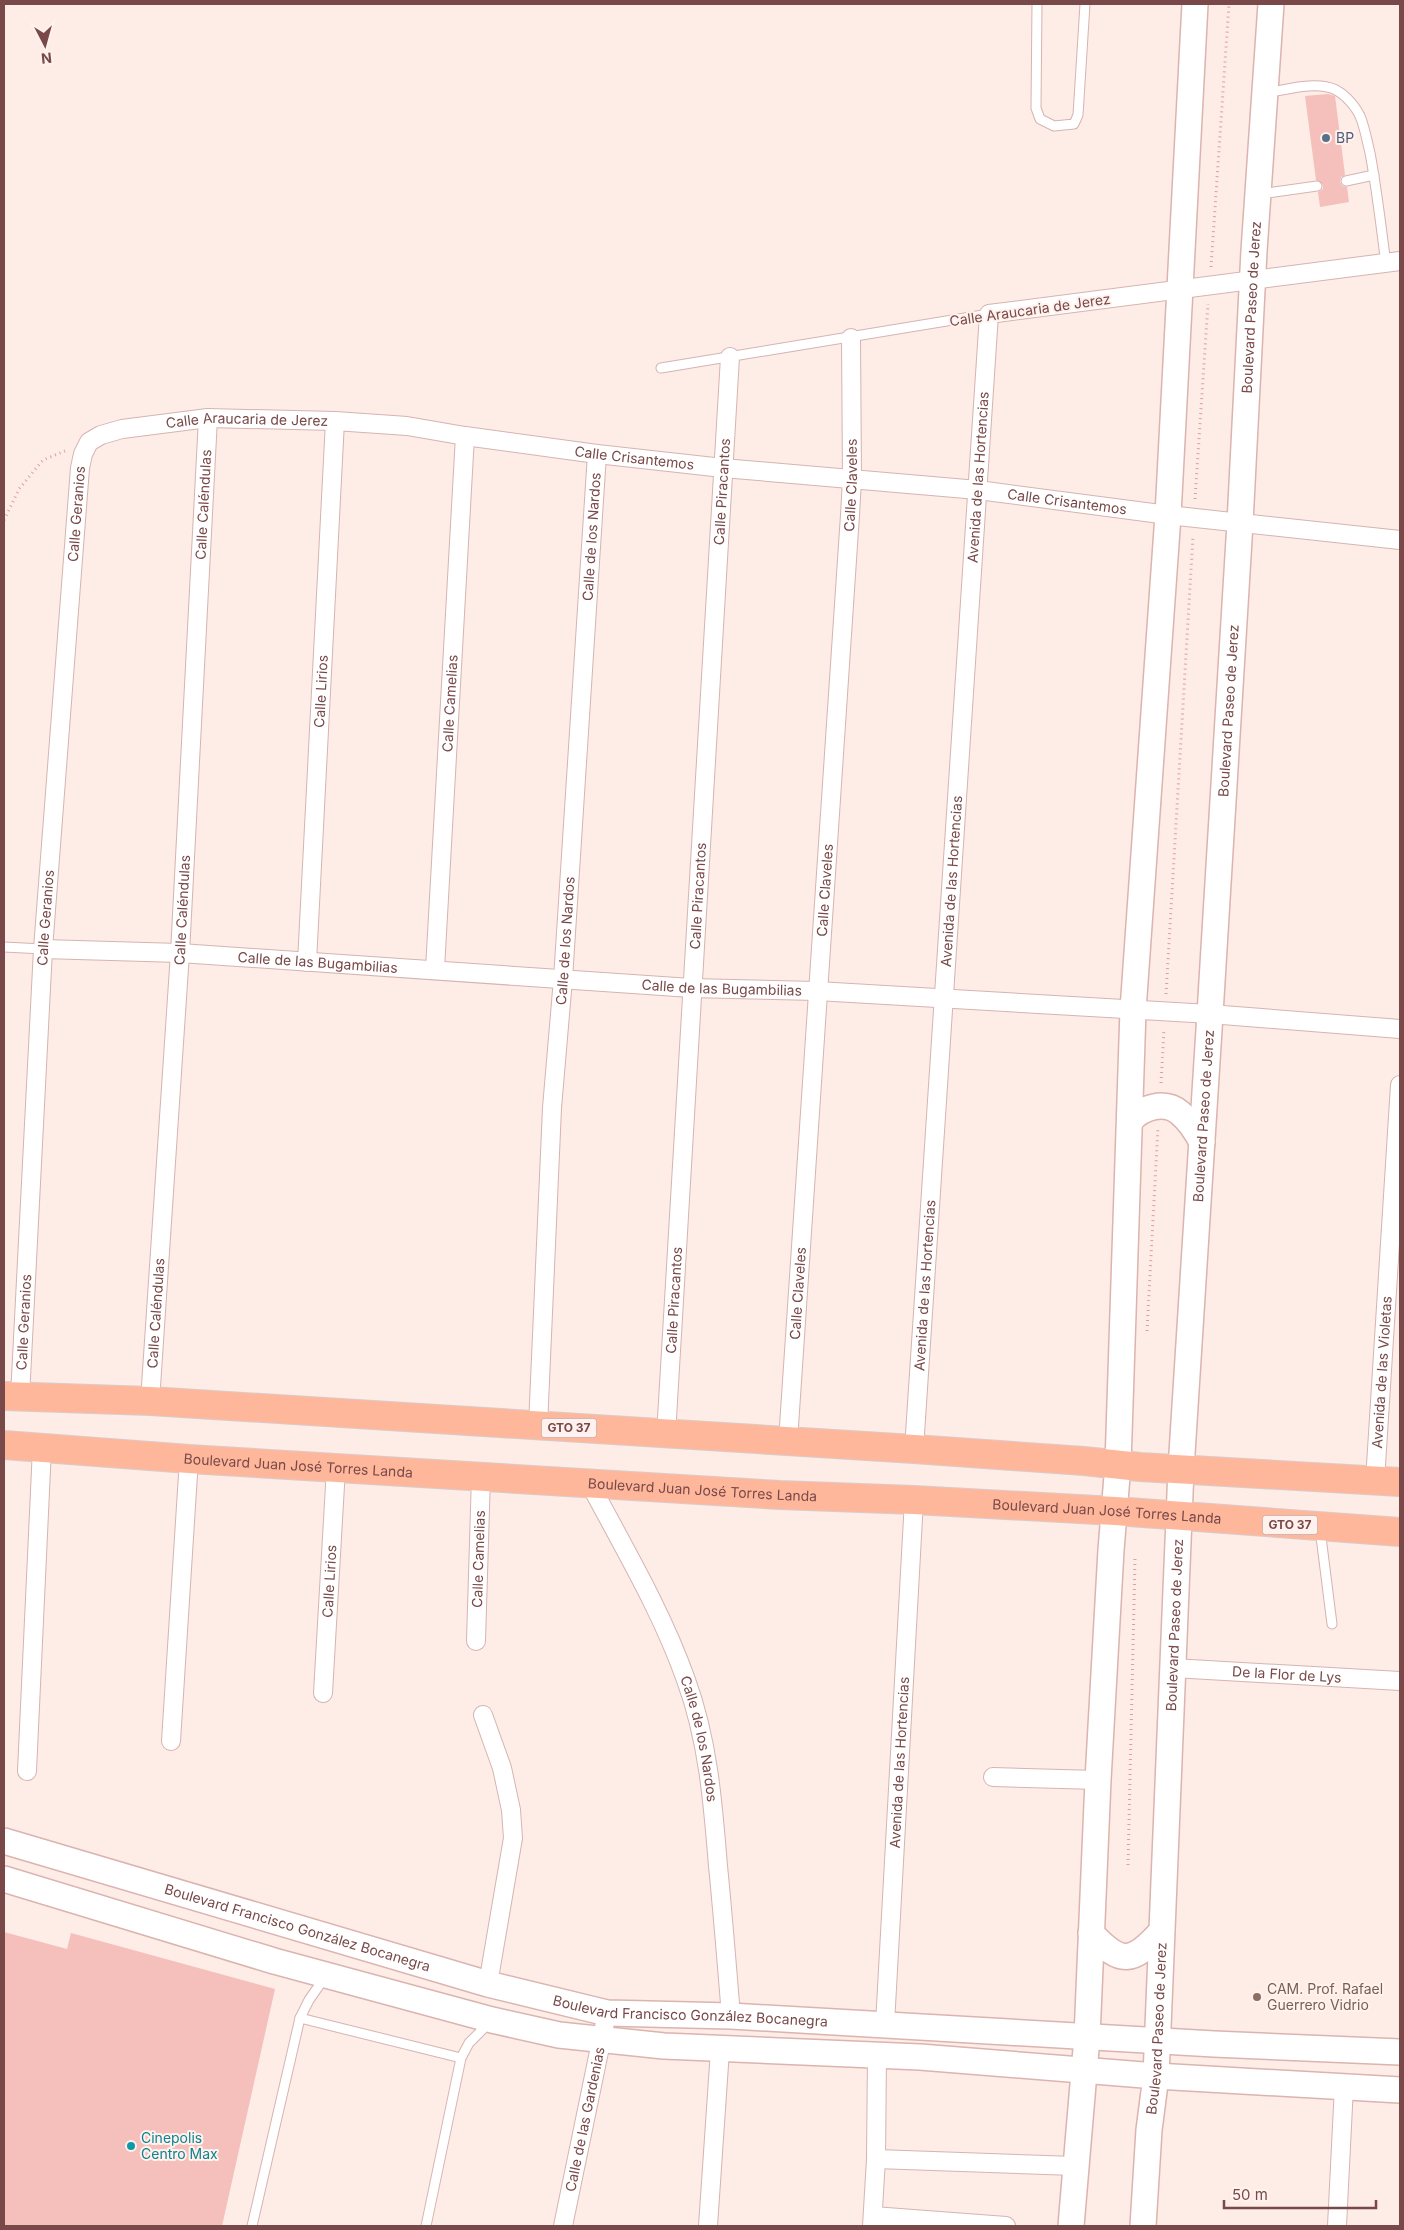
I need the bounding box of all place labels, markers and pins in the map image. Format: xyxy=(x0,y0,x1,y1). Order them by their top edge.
place label: BP xyxy=(1336,129,1354,146)
marker: BP xyxy=(1320,132,1332,144)
place label: CAM. Prof. Rafael Guerrero Vidrio xyxy=(1267,1980,1383,2013)
marker: CAM. Prof. Rafael Guerrero Vidrio xyxy=(1251,1991,1263,2003)
place label: Cinepolis Centro Max xyxy=(141,2129,218,2162)
marker: Cinepolis Centro Max xyxy=(125,2140,137,2152)

